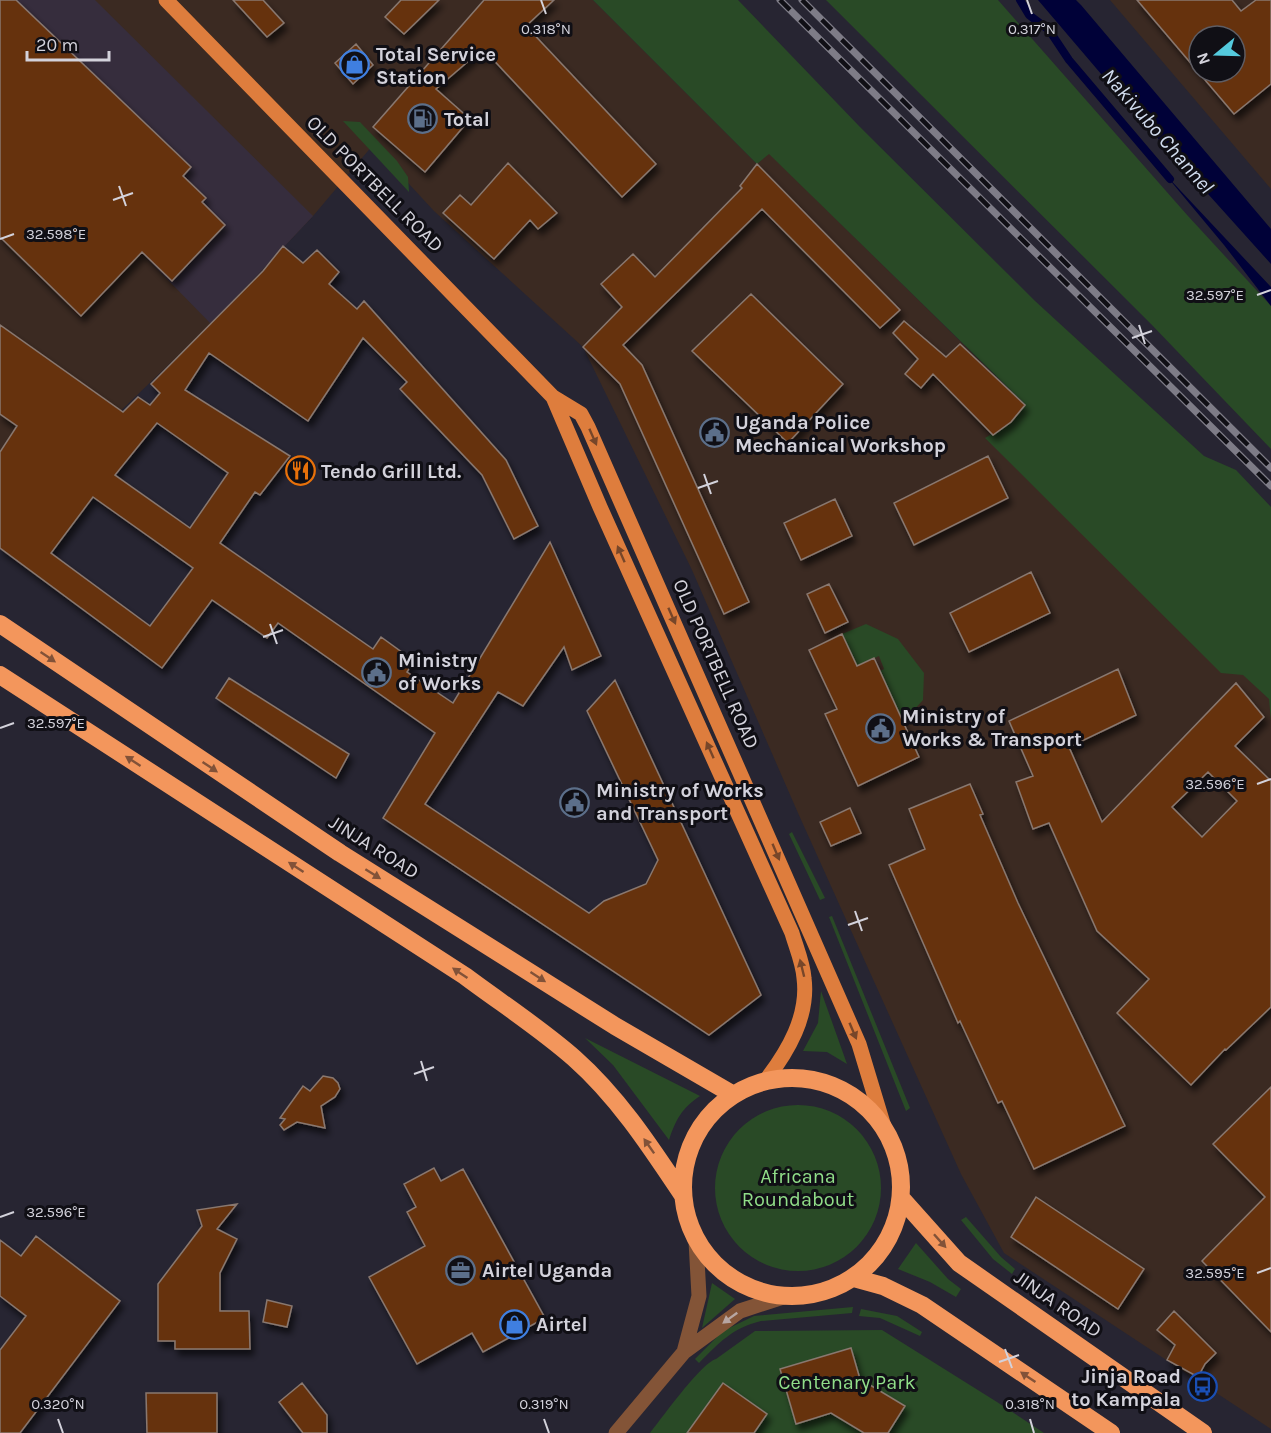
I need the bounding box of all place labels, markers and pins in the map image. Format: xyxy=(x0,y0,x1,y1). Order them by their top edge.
place label: Total Service Station xyxy=(376,43,496,89)
shop icon: Total Service Station xyxy=(339,49,371,81)
fuel station icon: Total xyxy=(407,103,439,135)
place label: Total xyxy=(444,108,490,131)
place label: Uganda Police Mechanical Workshop xyxy=(735,411,946,457)
public building icon: Uganda Police Mechanical Workshop xyxy=(698,417,730,449)
restaurant icon: Tendo Grill Ltd. xyxy=(284,455,316,487)
place label: Tendo Grill Ltd. xyxy=(321,460,461,483)
place label: Ministry of Works xyxy=(398,649,481,695)
public building icon: Ministry of Works xyxy=(361,656,393,688)
place label: Ministry of Works & Transport xyxy=(902,705,1082,751)
public building icon: Ministry of Works & Transport xyxy=(865,712,897,744)
place label: Ministry of Works and Transport xyxy=(596,779,764,825)
public building icon: Ministry of Works and Transport xyxy=(559,786,591,818)
office icon: Airtel Uganda xyxy=(445,1254,477,1286)
place label: Airtel Uganda xyxy=(482,1259,612,1282)
shop icon: Airtel xyxy=(499,1308,531,1340)
place label: Airtel xyxy=(536,1313,588,1336)
place label: Jinja Road to Kampala xyxy=(1071,1365,1181,1411)
bus stop icon: Jinja Road to Kampala xyxy=(1186,1371,1218,1403)

